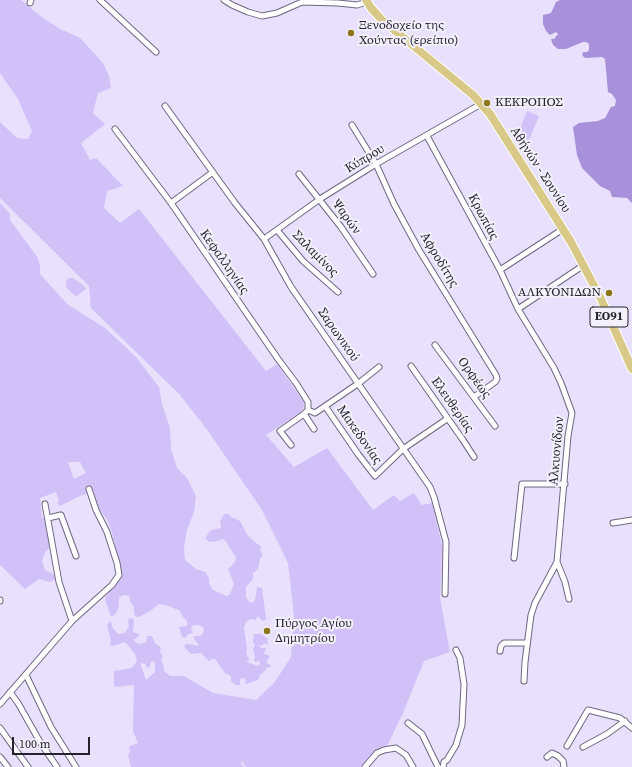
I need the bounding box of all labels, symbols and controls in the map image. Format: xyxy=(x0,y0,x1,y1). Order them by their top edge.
place label: Ξενοδοχείο της Χούντας (ερείπιο) xyxy=(359,18,459,49)
marker: Ξενοδοχείο της Χούντας (ερείπιο) xyxy=(346,28,356,38)
place label: ΚΕΚΡΟΠΟΣ xyxy=(495,95,563,111)
marker: ΚΕΚΡΟΠΟΣ xyxy=(482,98,492,108)
street label: Αθήνών - Σουνίου xyxy=(507,124,573,216)
street label: Κύπρου xyxy=(343,141,387,177)
street label: Κρωπίας xyxy=(464,191,502,243)
street label: Ψαρών xyxy=(328,196,364,238)
street label: Κεφαλληνίας xyxy=(196,227,252,297)
street label: Σαλαμίνος xyxy=(289,228,341,280)
street label: Αφροδίτης xyxy=(417,230,461,290)
place label: ΑΛΚΥΟΝΙΔΩΝ xyxy=(518,285,601,301)
marker: ΑΛΚΥΟΝΙΔΩΝ xyxy=(604,288,614,298)
street label: Σαρωνικού xyxy=(314,305,362,365)
road number: ΕΟ91 xyxy=(590,307,628,327)
street label: Ορφέως xyxy=(454,354,494,402)
street label: Ελευθερίας xyxy=(427,374,477,436)
street label: Μακεδονίας xyxy=(333,403,385,467)
street label: Αλκυονίδων xyxy=(546,416,568,486)
place label: Πύργος Αγίου Δημητρίου xyxy=(275,616,352,647)
marker: Πύργος Αγίου Δημητρίου xyxy=(262,626,272,636)
scale bar xyxy=(14,729,92,755)
text: 100 m xyxy=(19,736,51,752)

